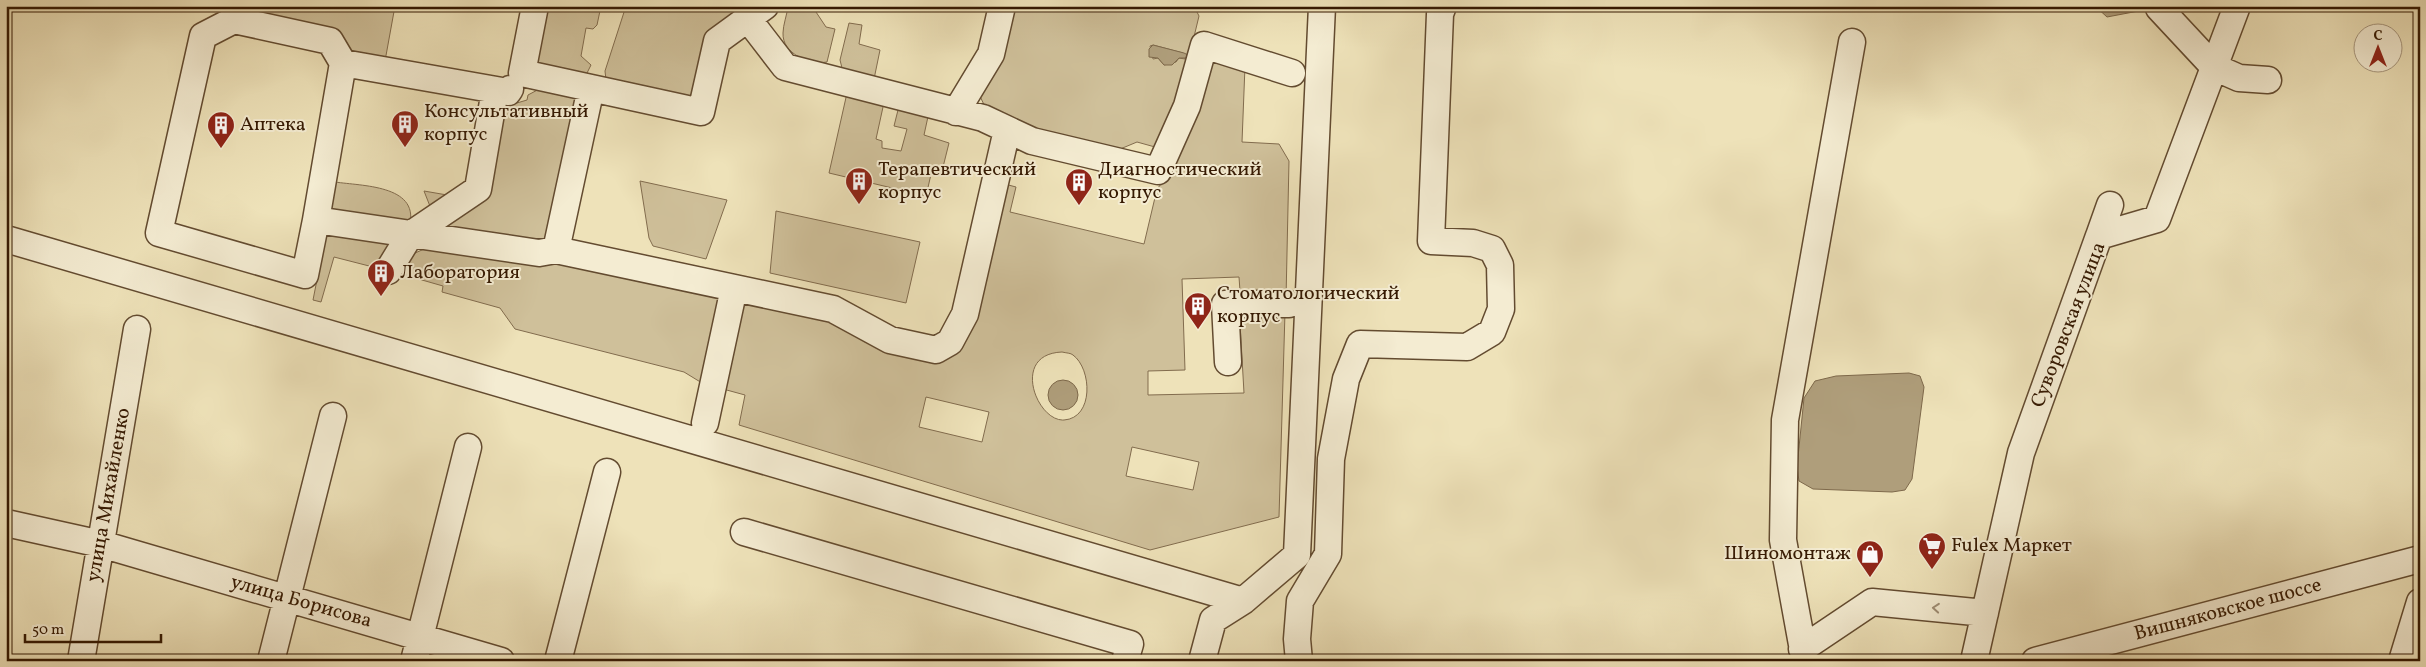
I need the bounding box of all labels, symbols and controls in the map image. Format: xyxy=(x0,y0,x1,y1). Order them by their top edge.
north arrow xyxy=(2354,22,2404,72)
text: С xyxy=(2373,27,2383,46)
place label: Консультативный корпус xyxy=(424,98,589,149)
building icon: Консультативный корпус xyxy=(390,109,420,148)
building icon: Аптека xyxy=(206,110,236,149)
place label: Аптека xyxy=(240,111,306,139)
place label: Терапевтический корпус xyxy=(878,156,1036,207)
place label: Диагностический корпус xyxy=(1098,156,1262,207)
building icon: Терапевтический корпус xyxy=(844,166,874,205)
building icon: Диагностический корпус xyxy=(1064,167,1094,206)
street label: Суворовская улица xyxy=(2025,238,2113,412)
building icon: Лаборатория xyxy=(366,258,396,297)
place label: Лаборатория xyxy=(400,259,520,287)
place label: Стоматологический корпус xyxy=(1217,280,1400,331)
building icon: Стоматологический корпус xyxy=(1183,291,1213,330)
street label: улица Михайленко xyxy=(80,406,138,584)
supermarket icon: Fulex Маркет xyxy=(1917,531,1947,570)
place label: Fulex Маркет xyxy=(1951,532,2072,560)
shop icon: Шиномонтаж xyxy=(1855,539,1885,578)
place label: Шиномонтаж xyxy=(1724,540,1851,568)
street label: улица Борисова xyxy=(227,568,375,636)
street label: Вишняковское шоссе xyxy=(2131,571,2325,649)
one-way arrow xyxy=(1932,603,1940,614)
scale bar xyxy=(25,612,161,644)
text: 50 m xyxy=(32,620,64,641)

